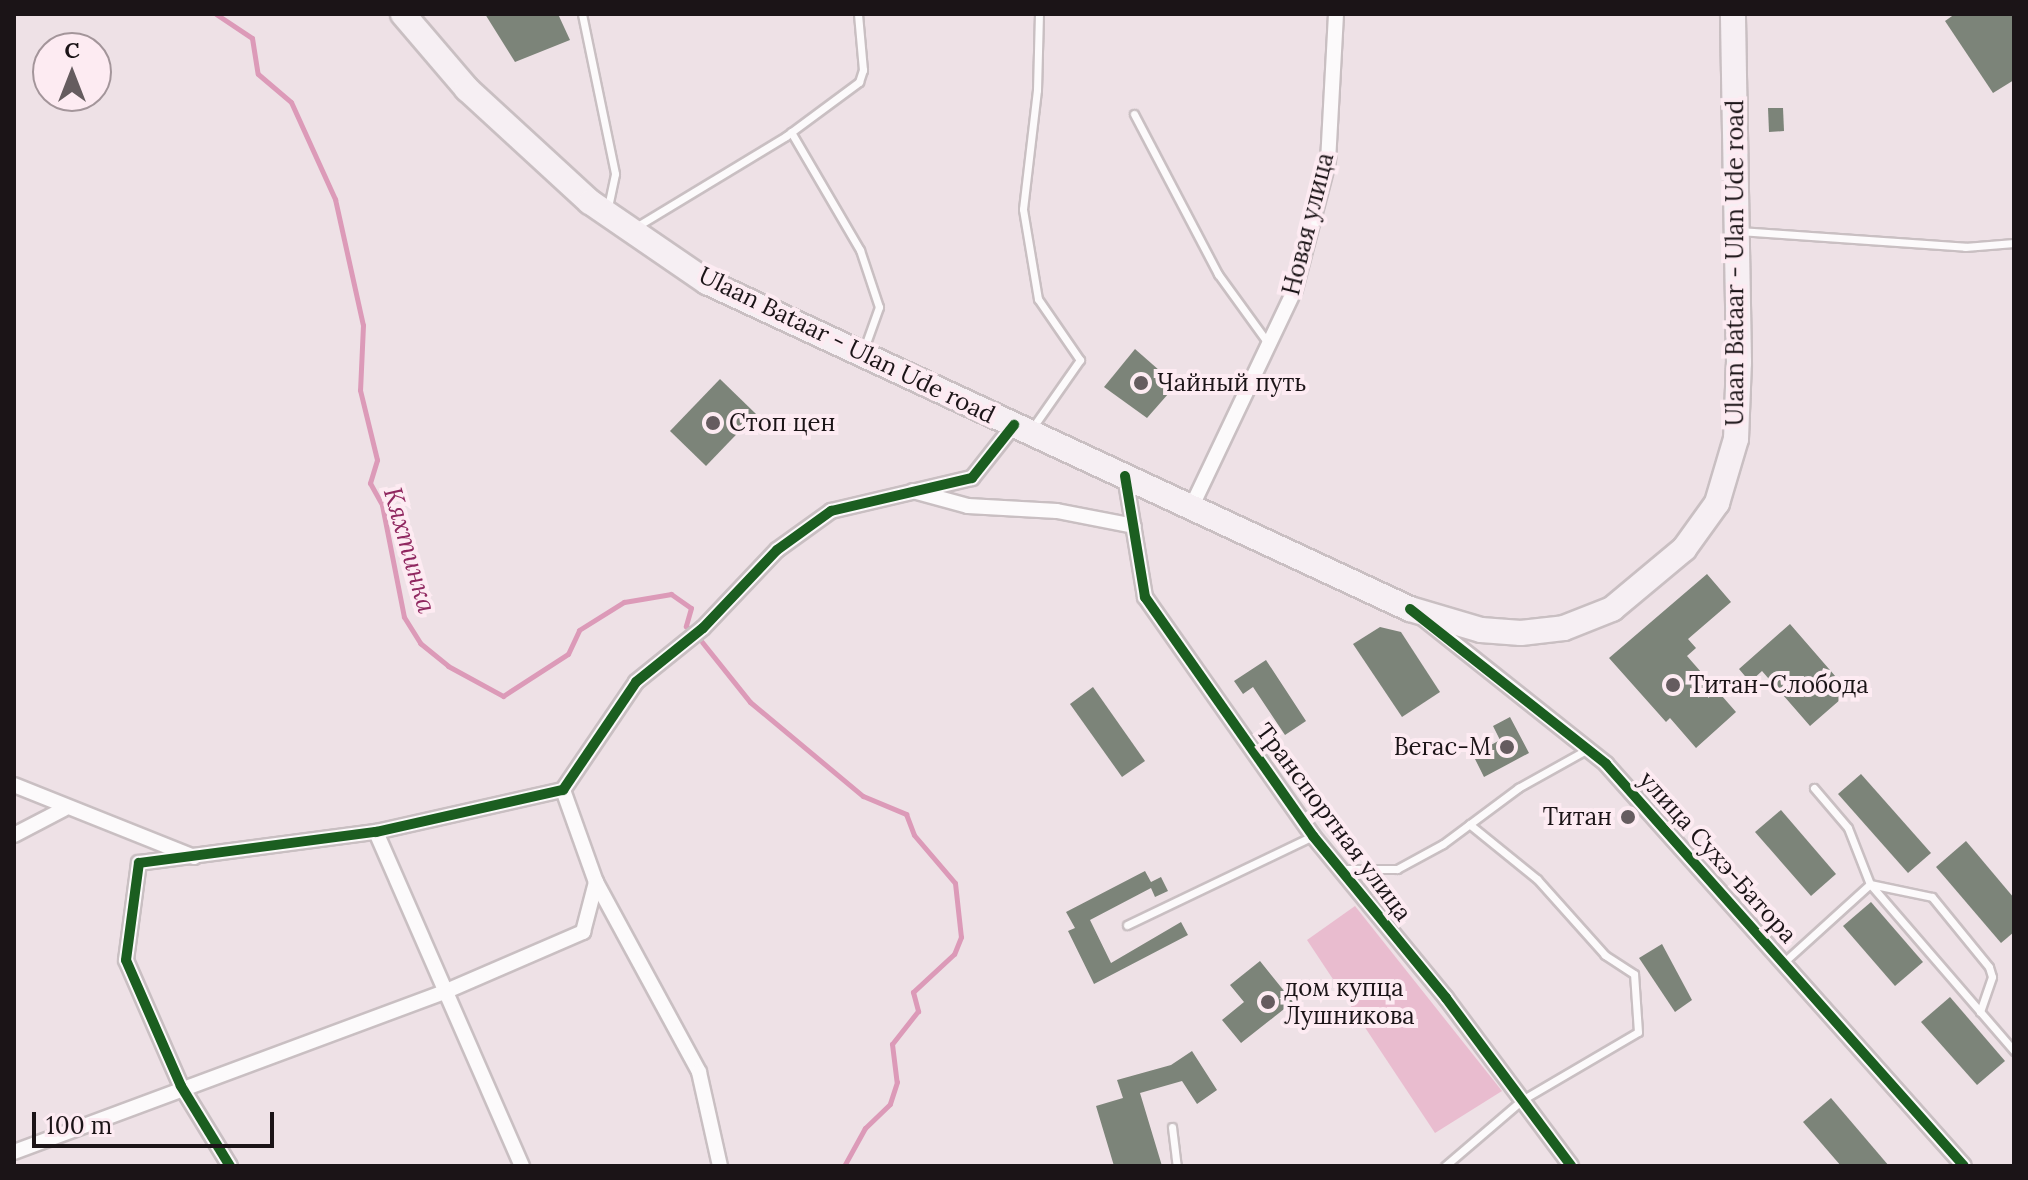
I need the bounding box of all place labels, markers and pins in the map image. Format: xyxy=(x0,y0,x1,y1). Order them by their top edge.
place label: Чайный путь xyxy=(1157,369,1307,397)
marker: Чайный путь xyxy=(1132,374,1150,392)
place label: Стоп цен xyxy=(729,409,835,437)
marker: Стоп цен xyxy=(704,414,722,432)
place label: Титан-Слобода xyxy=(1689,671,1869,699)
marker: Титан-Слобода xyxy=(1664,676,1682,694)
place label: Вегас-М xyxy=(1394,733,1491,761)
marker: Вегас-М xyxy=(1498,738,1516,756)
place label: Титан xyxy=(1543,803,1612,831)
marker: Титан xyxy=(1619,808,1637,826)
place label: дом купца Лушникова xyxy=(1284,974,1415,1030)
marker: дом купца Лушникова xyxy=(1259,993,1277,1011)

